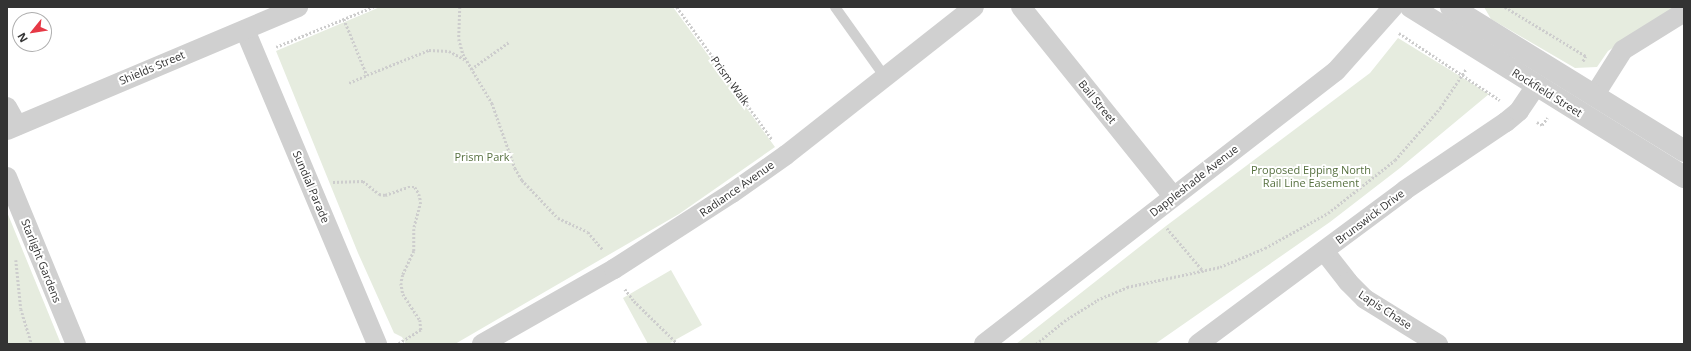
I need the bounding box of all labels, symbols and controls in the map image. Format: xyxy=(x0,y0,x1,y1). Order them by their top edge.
north arrow xyxy=(12,12,52,52)
text: N xyxy=(13,30,31,45)
street label: Shields Street xyxy=(117,48,187,88)
street label: Prism Walk xyxy=(708,54,752,108)
street label: Rockfield Street xyxy=(1509,66,1585,120)
street label: Bail Street xyxy=(1075,78,1119,126)
street label: Dappleshade Avenue xyxy=(1147,142,1241,220)
street label: Sundial Parade xyxy=(290,149,332,225)
park label: Prism Park xyxy=(454,150,510,164)
street label: Radiance Avenue xyxy=(697,158,777,220)
park label: Proposed Epping North Rail Line Easement xyxy=(1251,164,1371,190)
street label: Brunswick Drive xyxy=(1333,187,1407,247)
street label: Starlight Gardens xyxy=(18,217,64,305)
street label: Lapis Chase xyxy=(1356,288,1414,332)

